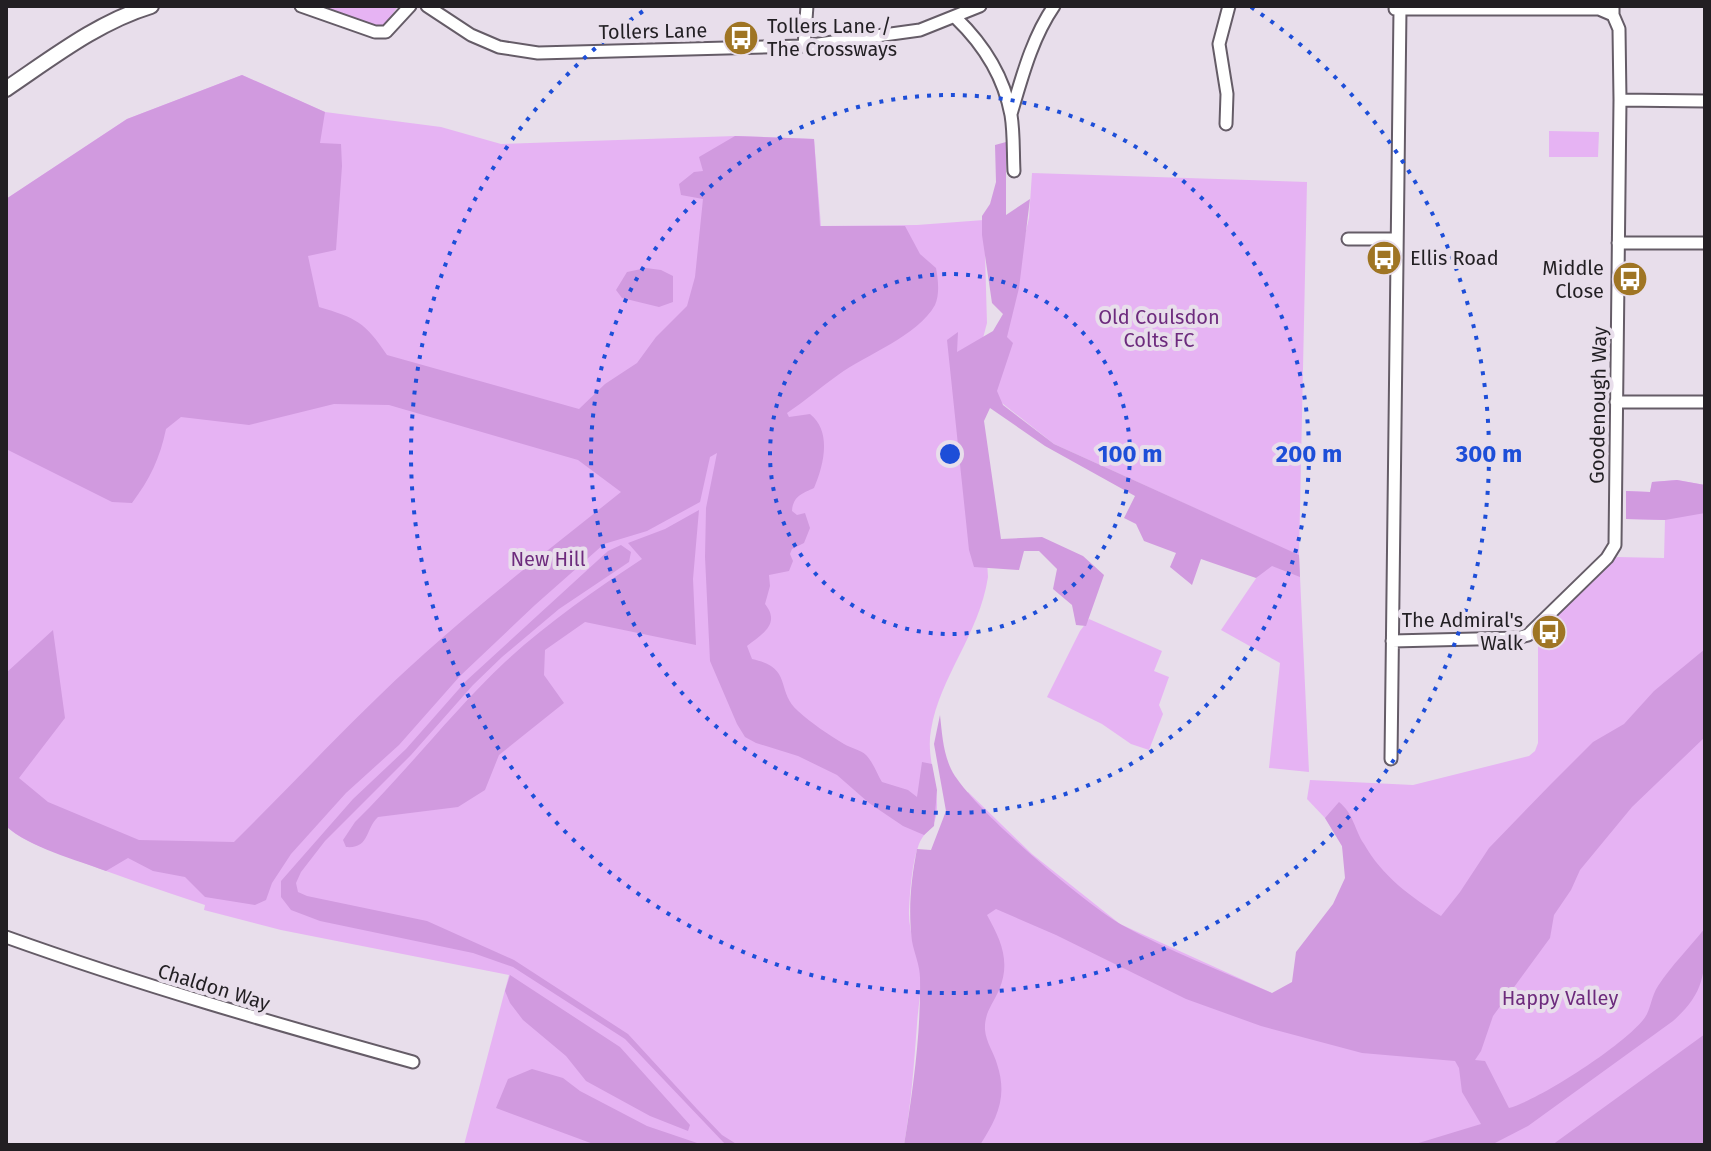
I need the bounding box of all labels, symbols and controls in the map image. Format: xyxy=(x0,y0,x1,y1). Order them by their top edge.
place label: Tollers Lane / The Crossways xyxy=(767,14,897,61)
street label: Tollers Lane xyxy=(598,18,708,44)
bus stop icon: Tollers Lane / The Crossways xyxy=(722,19,760,57)
bus stop icon: Ellis Road xyxy=(1365,239,1403,277)
place label: Ellis Road xyxy=(1410,246,1499,270)
place label: Middle Close xyxy=(1542,256,1604,303)
bus stop icon: Middle Close xyxy=(1611,260,1649,298)
park label: Old Coulsdon Colts FC xyxy=(1098,305,1220,352)
street label: Goodenough Way xyxy=(1585,326,1611,484)
centre of rings xyxy=(936,440,964,468)
text: 100 m xyxy=(1097,440,1163,468)
text: 200 m xyxy=(1276,440,1342,468)
text: 300 m xyxy=(1455,440,1522,468)
park label: New Hill xyxy=(510,547,586,571)
place label: The Admiral's Walk xyxy=(1402,608,1524,655)
bus stop icon: The Admiral's Walk xyxy=(1530,613,1568,651)
street label: Chaldon Way xyxy=(155,959,273,1016)
park label: Happy Valley xyxy=(1502,986,1618,1010)

